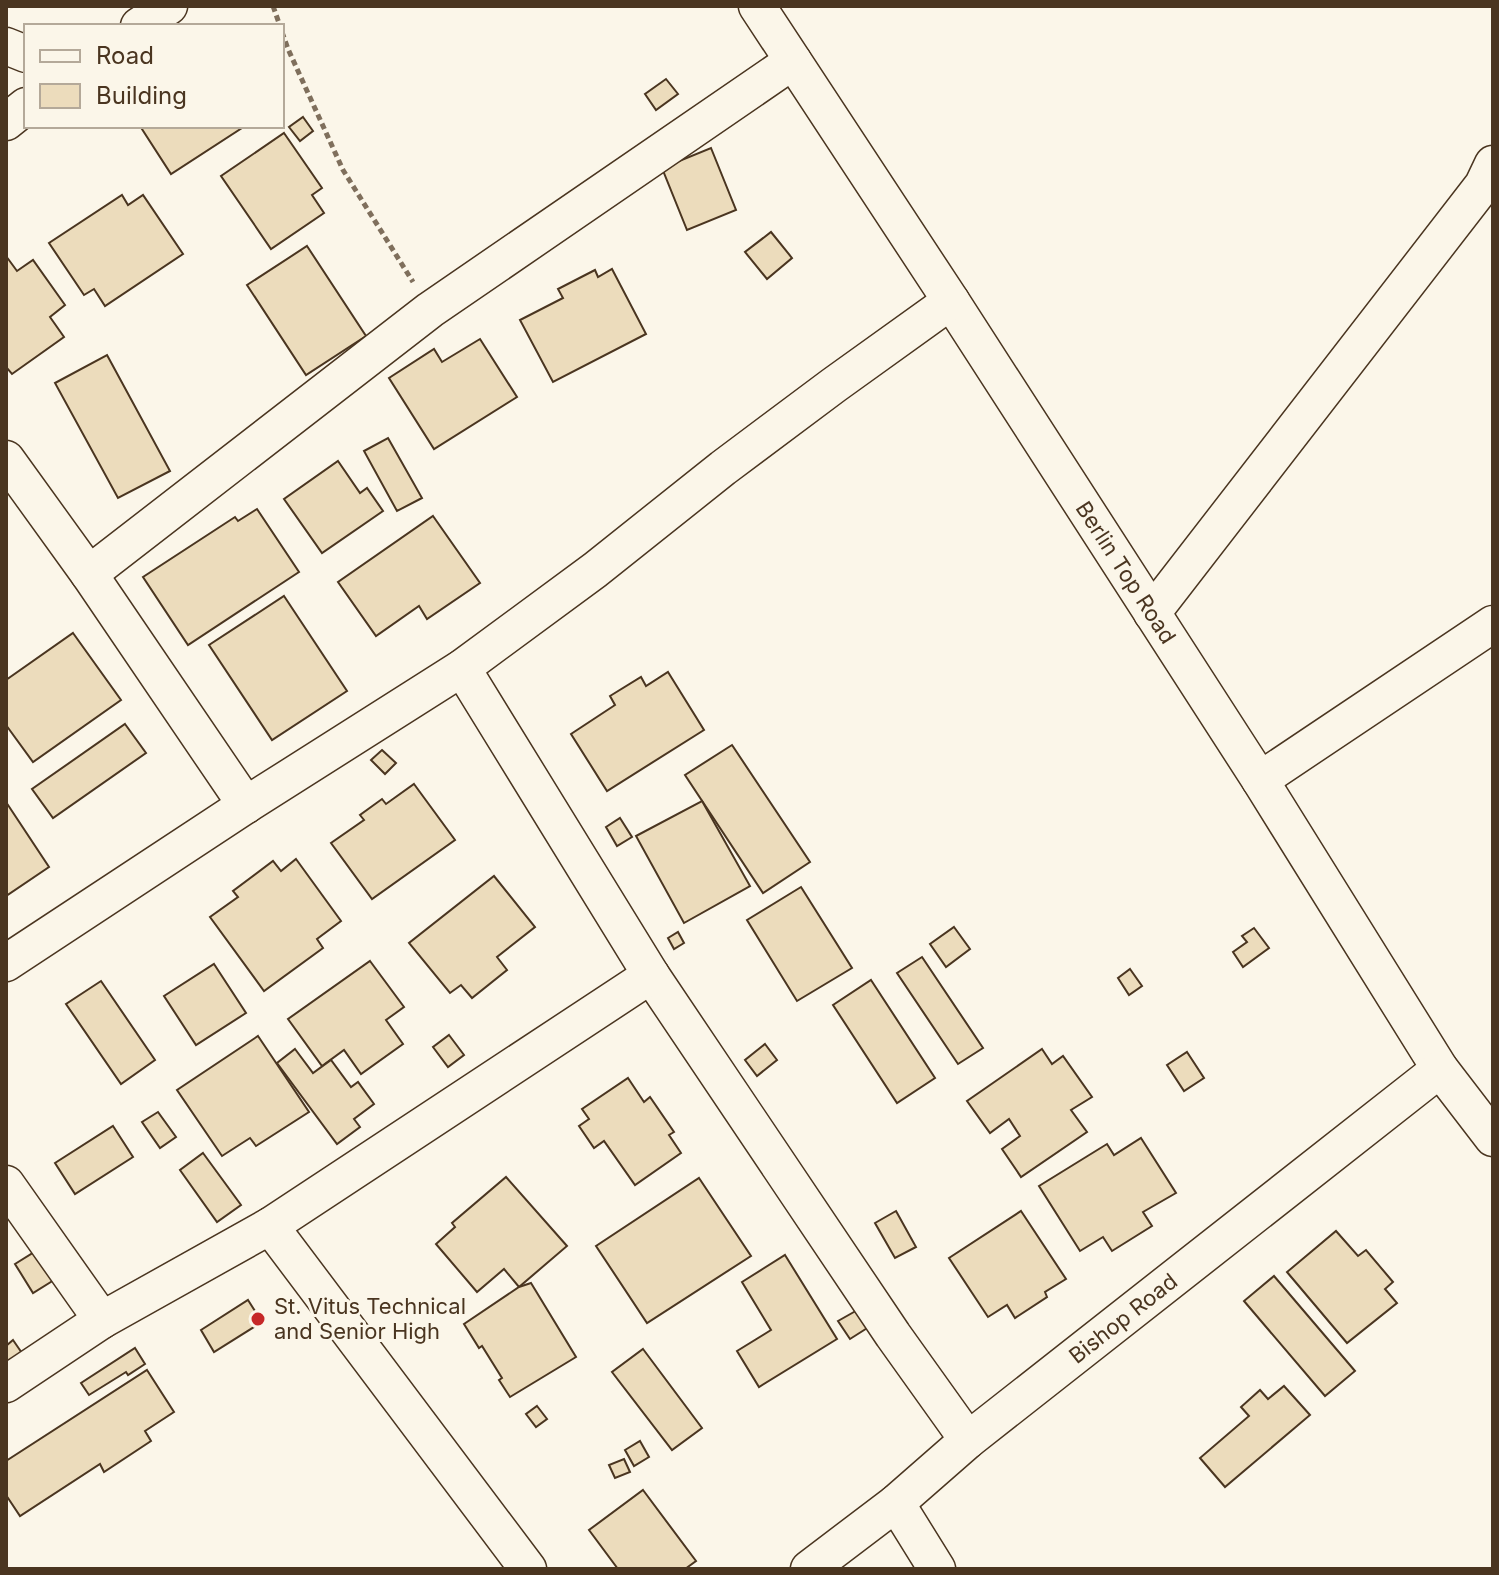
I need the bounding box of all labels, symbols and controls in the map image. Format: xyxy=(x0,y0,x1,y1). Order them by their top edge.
legend xyxy=(24,24,284,128)
text: Road xyxy=(96,41,154,70)
text: Building xyxy=(96,81,187,110)
street label: Berlin Top Road xyxy=(1071,496,1181,648)
street label: Bishop Road xyxy=(1064,1268,1182,1369)
place label: St. Vitus Technical and Senior High xyxy=(274,1293,466,1344)
marker: St. Vitus Technical and Senior High xyxy=(249,1310,267,1328)

